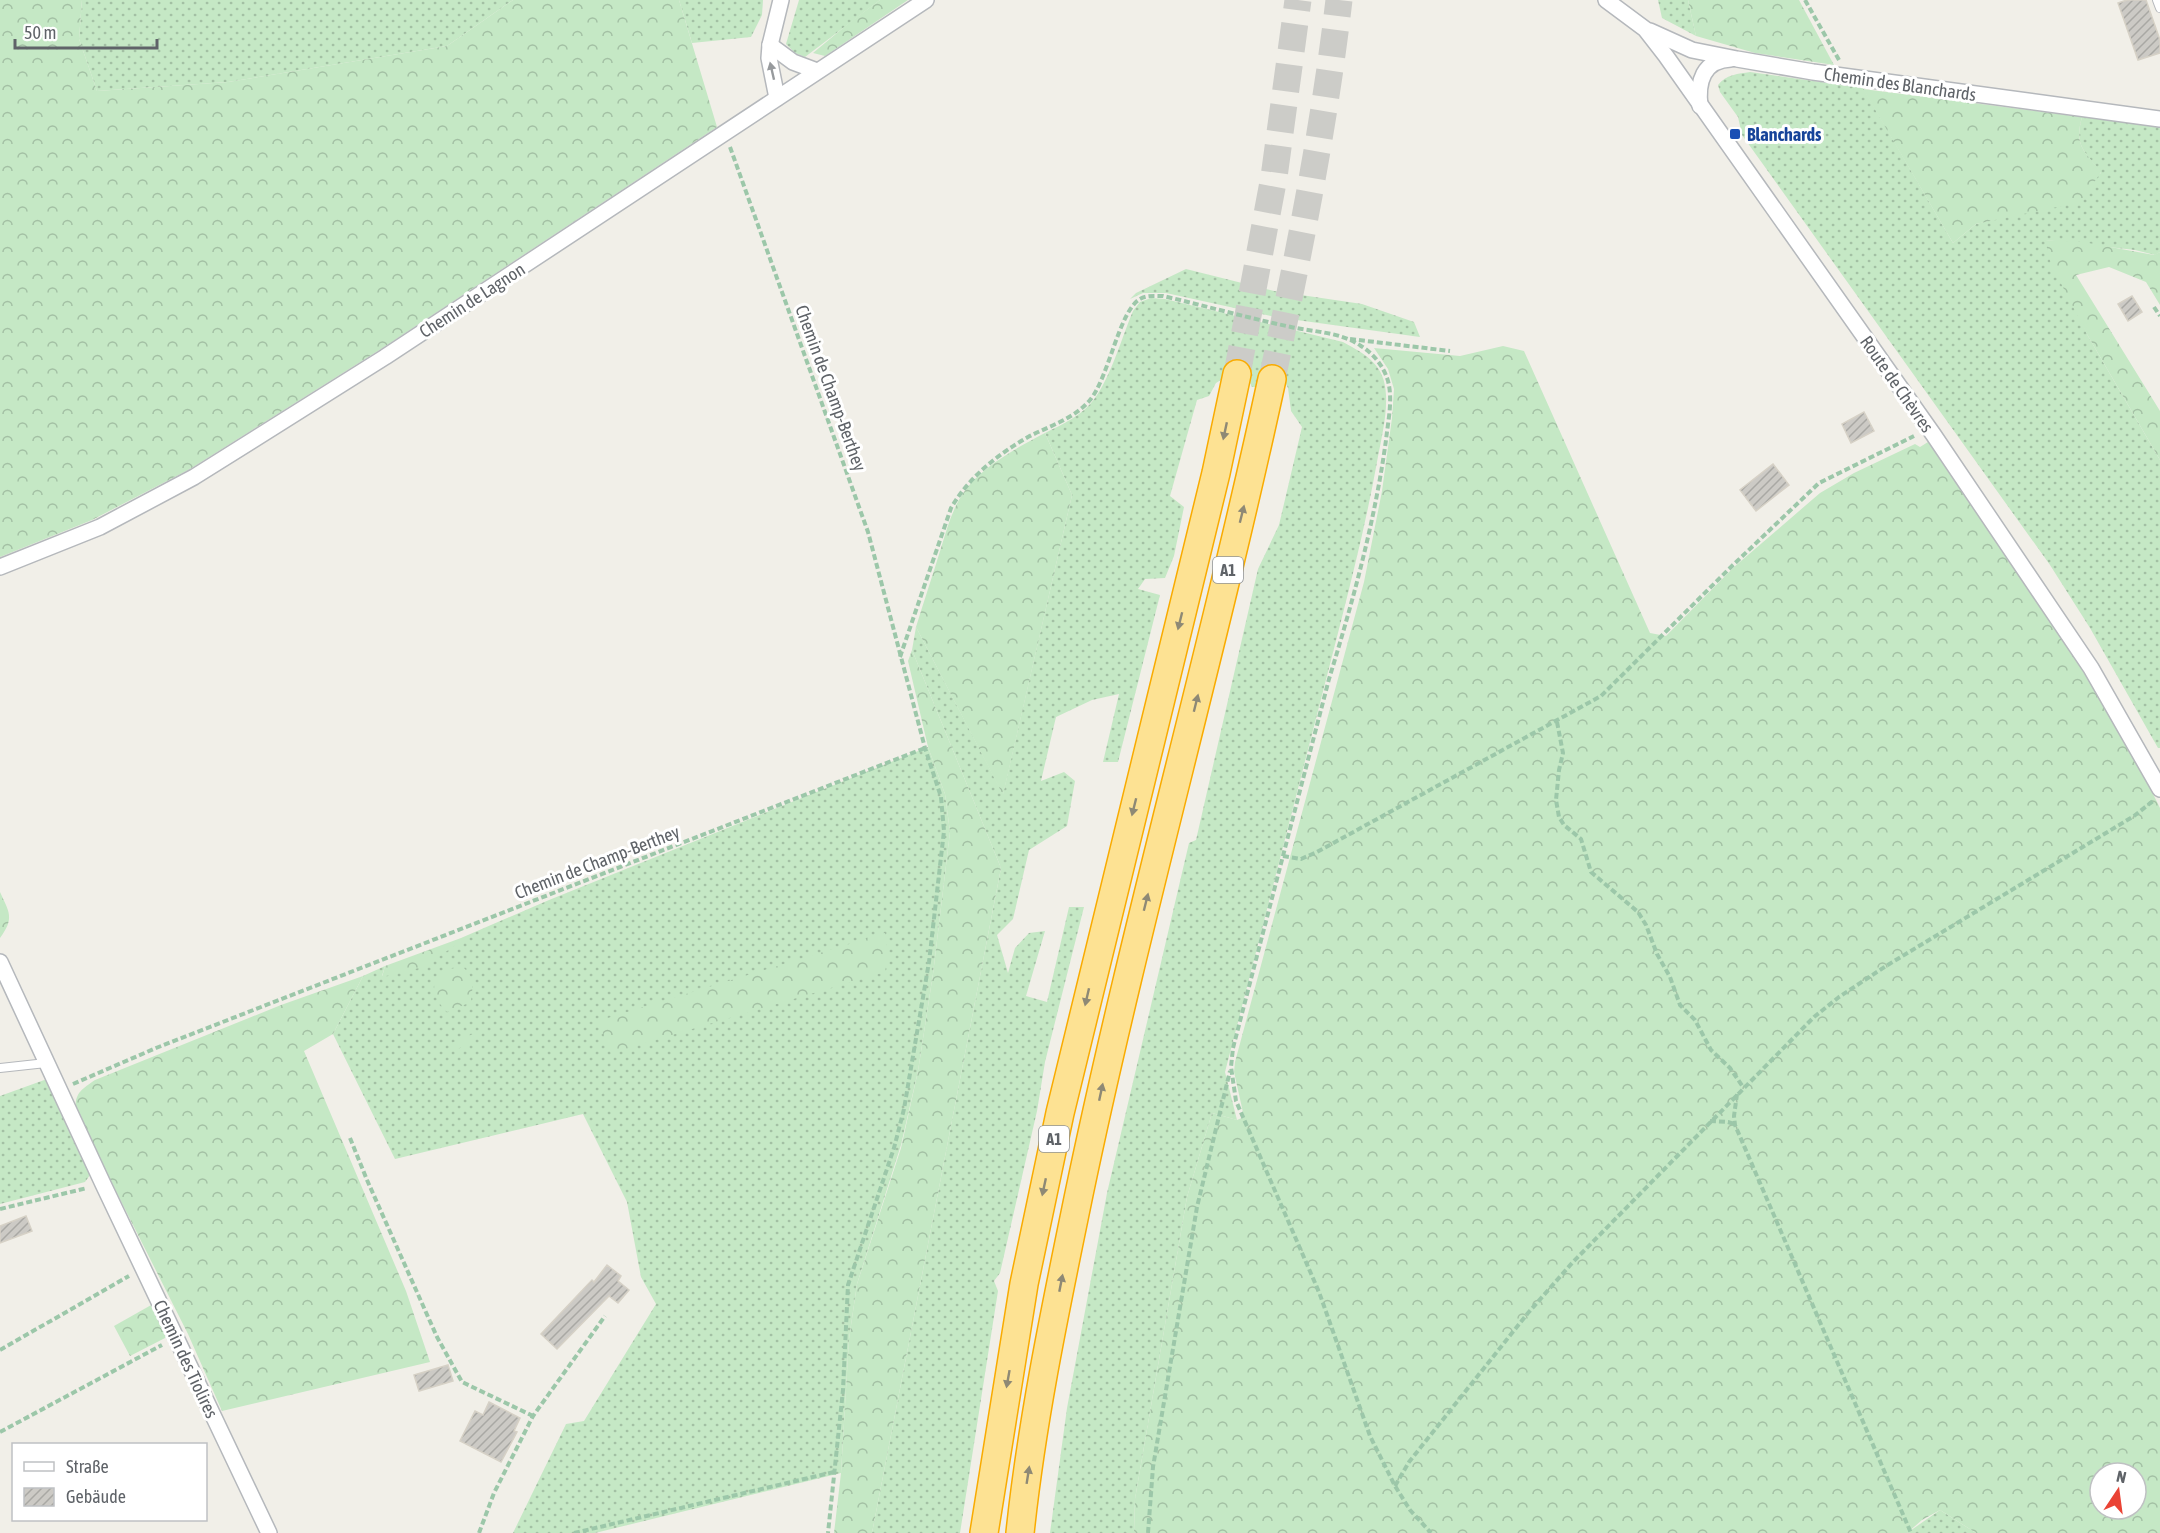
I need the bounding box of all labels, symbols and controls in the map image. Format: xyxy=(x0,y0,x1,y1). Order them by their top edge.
scale bar xyxy=(15,12,158,50)
text: 50 m xyxy=(24,22,56,43)
one-way arrow xyxy=(767,62,777,80)
street label: Chemin des Blanchards xyxy=(1823,63,1977,105)
place label: Blanchards xyxy=(1747,124,1822,145)
marker: Blanchards xyxy=(1728,127,1742,141)
street label: Chemin de Lagnon xyxy=(415,258,529,342)
street label: Chemin de Champ-Berthey xyxy=(791,302,871,474)
street label: Route de Chèvres xyxy=(1856,332,1938,436)
one-way arrow xyxy=(1219,422,1229,441)
one-way arrow xyxy=(1238,504,1248,523)
road number: A1 xyxy=(1213,557,1243,583)
one-way arrow xyxy=(1174,612,1184,630)
one-way arrow xyxy=(1191,694,1201,712)
one-way arrow xyxy=(1128,798,1138,817)
street label: Chemin de Champ-Berthey xyxy=(512,821,682,903)
one-way arrow xyxy=(1142,893,1151,911)
one-way arrow xyxy=(1082,988,1092,1006)
one-way arrow xyxy=(1097,1082,1106,1101)
road number: A1 xyxy=(1039,1126,1069,1152)
one-way arrow xyxy=(1039,1178,1049,1196)
one-way arrow xyxy=(1057,1273,1066,1292)
street label: Chemin des Tiolires xyxy=(149,1297,223,1421)
one-way arrow xyxy=(1003,1369,1012,1388)
legend xyxy=(12,1443,207,1521)
text: Straße xyxy=(66,1456,109,1477)
north arrow xyxy=(2088,1461,2148,1521)
one-way arrow xyxy=(1023,1465,1032,1484)
text: N xyxy=(2115,1467,2128,1486)
text: Gebäude xyxy=(66,1486,126,1507)

